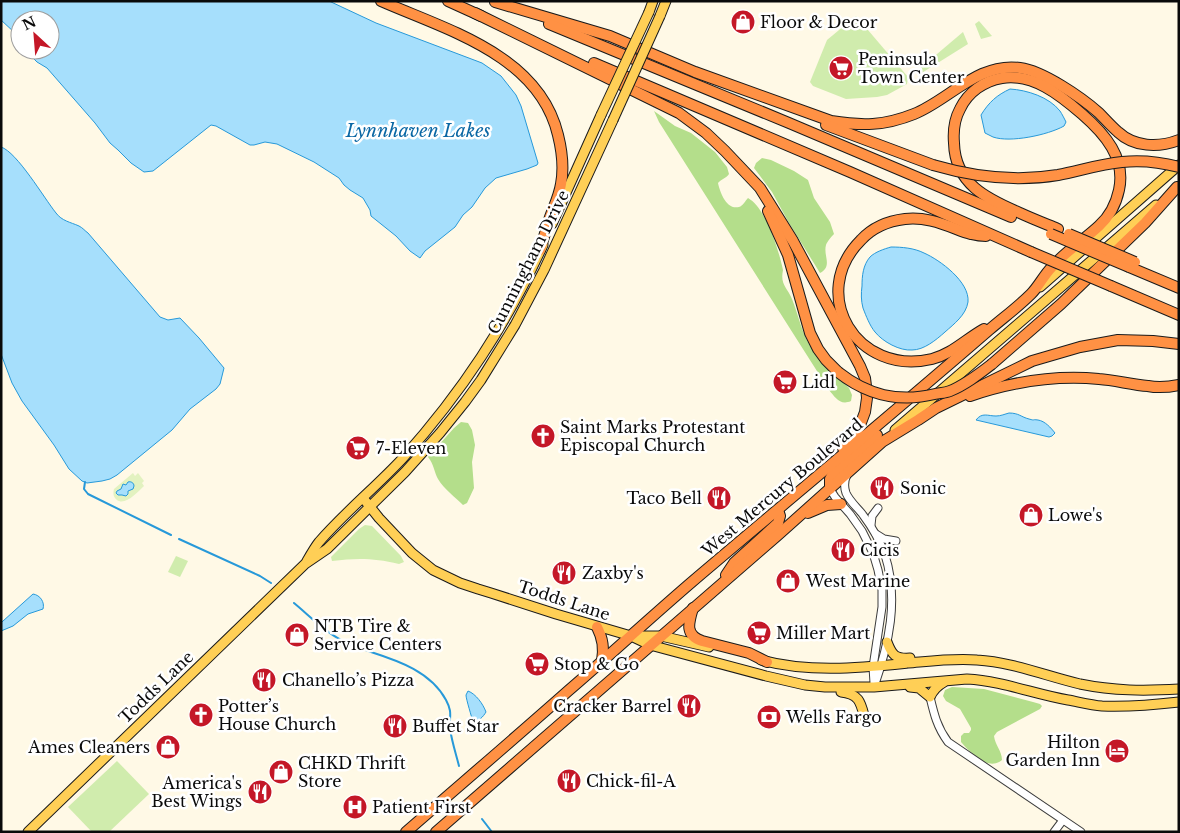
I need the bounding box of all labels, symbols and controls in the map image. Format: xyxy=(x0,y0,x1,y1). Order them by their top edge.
shop icon: Floor & Decor xyxy=(730,9,756,35)
north arrow xyxy=(10,10,60,60)
text: N xyxy=(19,12,39,34)
place label: Floor & Decor xyxy=(760,12,878,32)
place label: Peninsula Town Center xyxy=(858,49,965,87)
supermarket icon: Peninsula Town Center xyxy=(828,55,854,81)
water label: Lynnhaven Lakes xyxy=(345,120,490,142)
street label: Cunningham Drive xyxy=(483,187,573,337)
supermarket icon: Lidl xyxy=(772,369,798,395)
place label: Lidl xyxy=(802,372,835,392)
street label: West Mercury Boulevard xyxy=(697,414,867,561)
place label: Saint Marks Protestant Episcopal Church xyxy=(560,417,745,455)
church icon: Saint Marks Protestant Episcopal Church xyxy=(530,423,556,449)
supermarket icon: 7-Eleven xyxy=(345,435,371,461)
place label: 7-Eleven xyxy=(376,438,446,458)
restaurant icon: Sonic xyxy=(869,475,895,501)
place label: Sonic xyxy=(900,478,946,498)
restaurant icon: Taco Bell xyxy=(706,485,732,511)
place label: Taco Bell xyxy=(626,488,702,508)
shop icon: Lowe's xyxy=(1018,502,1044,528)
place label: Lowe's xyxy=(1048,505,1103,525)
restaurant icon: Cicis xyxy=(830,537,856,563)
place label: Cicis xyxy=(860,540,900,560)
restaurant icon: Zaxby's xyxy=(551,560,577,586)
place label: Zaxby's xyxy=(582,563,644,583)
shop icon: West Marine xyxy=(775,568,801,594)
place label: West Marine xyxy=(805,571,910,591)
street label: Todds Lane xyxy=(515,576,613,624)
place label: NTB Tire & Service Centers xyxy=(314,616,442,654)
supermarket icon: Miller Mart xyxy=(746,620,772,646)
shop icon: NTB Tire & Service Centers xyxy=(284,622,310,648)
place label: Miller Mart xyxy=(776,623,870,643)
street label: Todds Lane xyxy=(115,647,197,727)
supermarket icon: Stop & Go xyxy=(524,651,550,677)
place label: Stop & Go xyxy=(554,654,639,674)
restaurant icon: Chanello’s Pizza xyxy=(251,667,277,693)
place label: Chanello’s Pizza xyxy=(282,670,414,690)
restaurant icon: Cracker Barrel xyxy=(676,693,702,719)
place label: Potter’s House Church xyxy=(218,696,336,734)
place label: Cracker Barrel xyxy=(553,696,672,716)
church icon: Potter’s House Church xyxy=(188,702,214,728)
bank icon: Wells Fargo xyxy=(756,704,782,730)
place label: Wells Fargo xyxy=(785,707,882,727)
restaurant icon: Buffet Star xyxy=(382,713,408,739)
place label: Buffet Star xyxy=(412,716,499,736)
place label: Hilton Garden Inn xyxy=(1005,732,1100,770)
shop icon: Ames Cleaners xyxy=(155,734,181,760)
place label: Ames Cleaners xyxy=(27,737,150,757)
hotel icon: Hilton Garden Inn xyxy=(1104,738,1130,764)
place label: CHKD Thrift Store xyxy=(298,753,406,791)
shop icon: CHKD Thrift Store xyxy=(268,759,294,785)
restaurant icon: Chick-fil-A xyxy=(556,768,582,794)
place label: Chick-fil-A xyxy=(586,771,676,791)
place label: America's Best Wings xyxy=(151,773,242,811)
restaurant icon: America's Best Wings xyxy=(247,779,273,805)
hospital icon: Patient First xyxy=(342,794,368,820)
place label: Patient First xyxy=(372,797,471,817)

